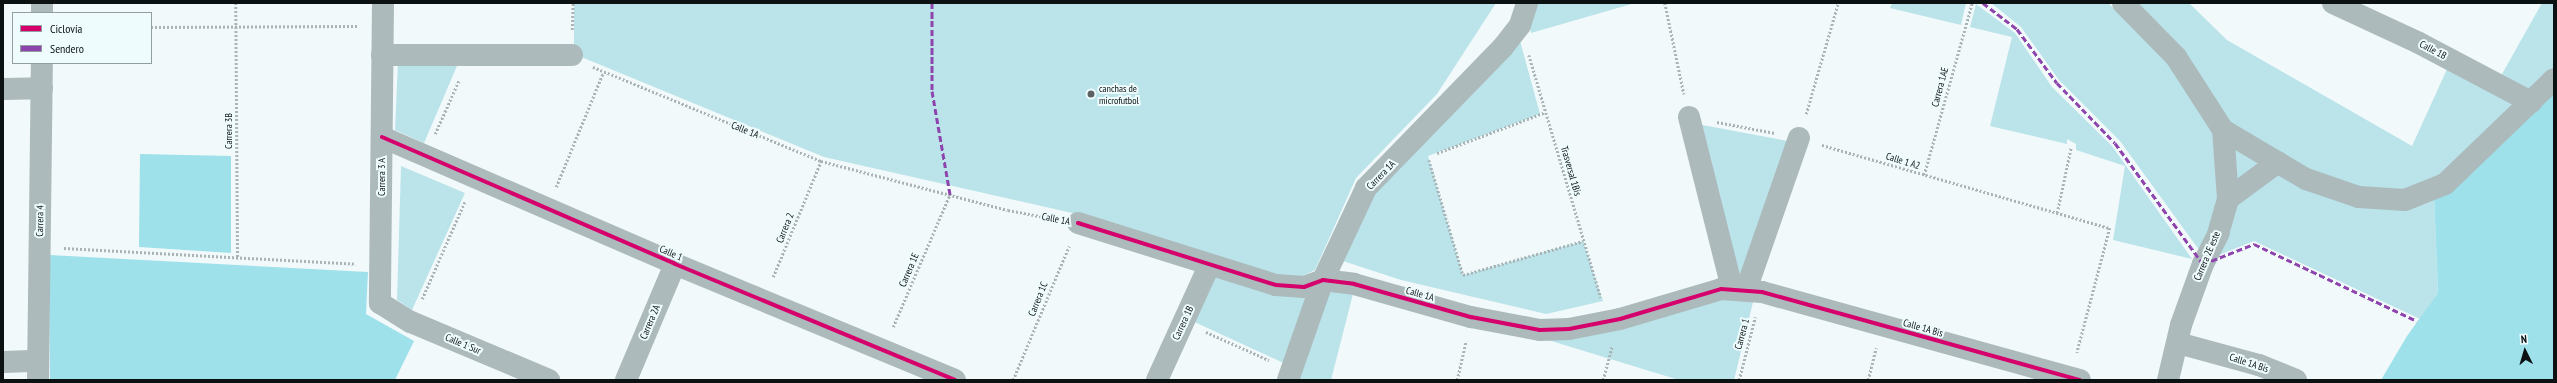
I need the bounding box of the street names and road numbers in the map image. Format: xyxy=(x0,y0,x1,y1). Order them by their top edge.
street label: Calle 1B xyxy=(2418,38,2448,62)
street label: Carrera 1AE xyxy=(1929,66,1951,108)
street label: Carrera 3B xyxy=(223,113,235,149)
street label: Calle 1A xyxy=(729,119,761,141)
street label: Trasversal 1Bis xyxy=(1558,145,1584,197)
street label: Calle 1 A2 xyxy=(1884,150,1922,172)
street label: Carrera 3 A xyxy=(376,158,388,196)
street label: Carrera 1A xyxy=(1364,158,1398,192)
street label: Carrera 4 xyxy=(34,205,46,237)
street label: Calle 1A xyxy=(1041,210,1071,228)
street label: Carrera 2 xyxy=(774,211,796,245)
street label: Carrera 2E este xyxy=(2191,230,2223,282)
street label: Calle 1 xyxy=(658,243,684,263)
street label: Carrera 1E xyxy=(897,251,921,289)
street label: Carrera 1C xyxy=(1026,280,1050,318)
street label: Calle 1A xyxy=(1405,284,1435,304)
street label: Carrera 2A xyxy=(637,303,663,341)
street label: Carrera 1B xyxy=(1170,304,1196,342)
street label: Carrera 1 xyxy=(1732,317,1752,351)
street label: Calle 1A Bis xyxy=(1902,317,1944,339)
street label: Calle 1 Sur xyxy=(443,331,483,357)
street label: Calle 1A Bis xyxy=(2228,351,2270,375)

